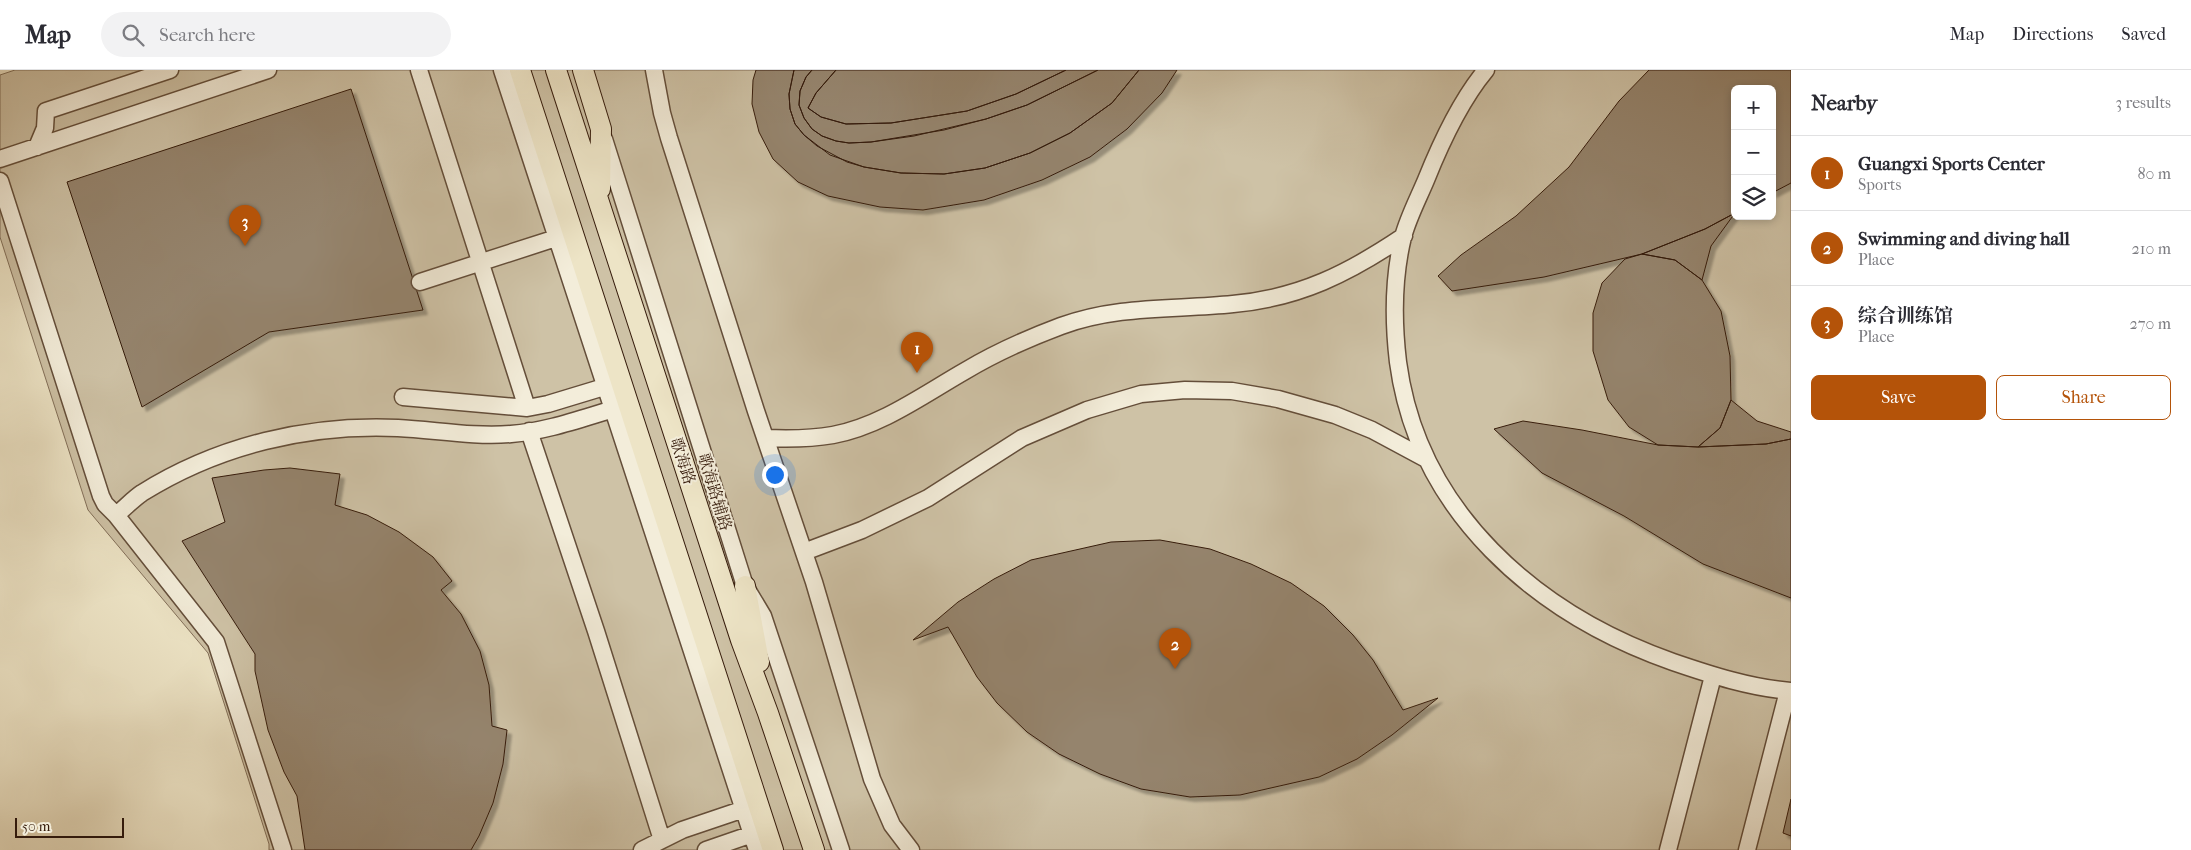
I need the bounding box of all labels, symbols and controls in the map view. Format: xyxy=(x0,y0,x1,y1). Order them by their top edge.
search box xyxy=(101,12,451,57)
text: Map xyxy=(25,21,71,49)
icon: search xyxy=(119,21,147,49)
text: Search here xyxy=(159,24,255,46)
text: Map xyxy=(1950,24,1984,45)
text: Directions xyxy=(2012,24,2093,45)
text: Saved xyxy=(2121,24,2166,45)
map controls xyxy=(1731,85,1776,220)
button: + xyxy=(1731,85,1776,130)
text: Nearby xyxy=(1811,91,1877,115)
text: 3 results xyxy=(2115,93,2171,112)
button: − xyxy=(1731,130,1776,175)
text: Guangxi Sports Center xyxy=(1858,153,2045,175)
text: 1 xyxy=(1824,164,1830,183)
text: 80 m xyxy=(2137,164,2171,183)
button: layers xyxy=(1731,175,1776,220)
text: Sports xyxy=(1858,175,1901,194)
pin: 3 xyxy=(229,205,261,246)
text: Swimming and diving hall xyxy=(1858,228,2070,250)
text: 2 xyxy=(1823,239,1831,258)
text: 210 m xyxy=(2132,239,2171,258)
text: Place xyxy=(1858,250,1894,269)
text: 综合训练馆 xyxy=(1858,305,1953,327)
text: 3 xyxy=(1824,314,1830,333)
text: 270 m xyxy=(2130,314,2171,333)
text: Place xyxy=(1858,327,1894,346)
pin: 1 xyxy=(901,332,933,373)
button: Save xyxy=(1811,375,1986,420)
button: Share xyxy=(1996,375,2171,420)
street label: 歌海路 xyxy=(667,435,699,487)
street label: 歌海路辅路 xyxy=(694,451,736,533)
your location xyxy=(762,462,788,488)
pin: 2 xyxy=(1159,628,1191,669)
scale bar xyxy=(15,815,124,838)
text: 50 m xyxy=(22,818,50,835)

